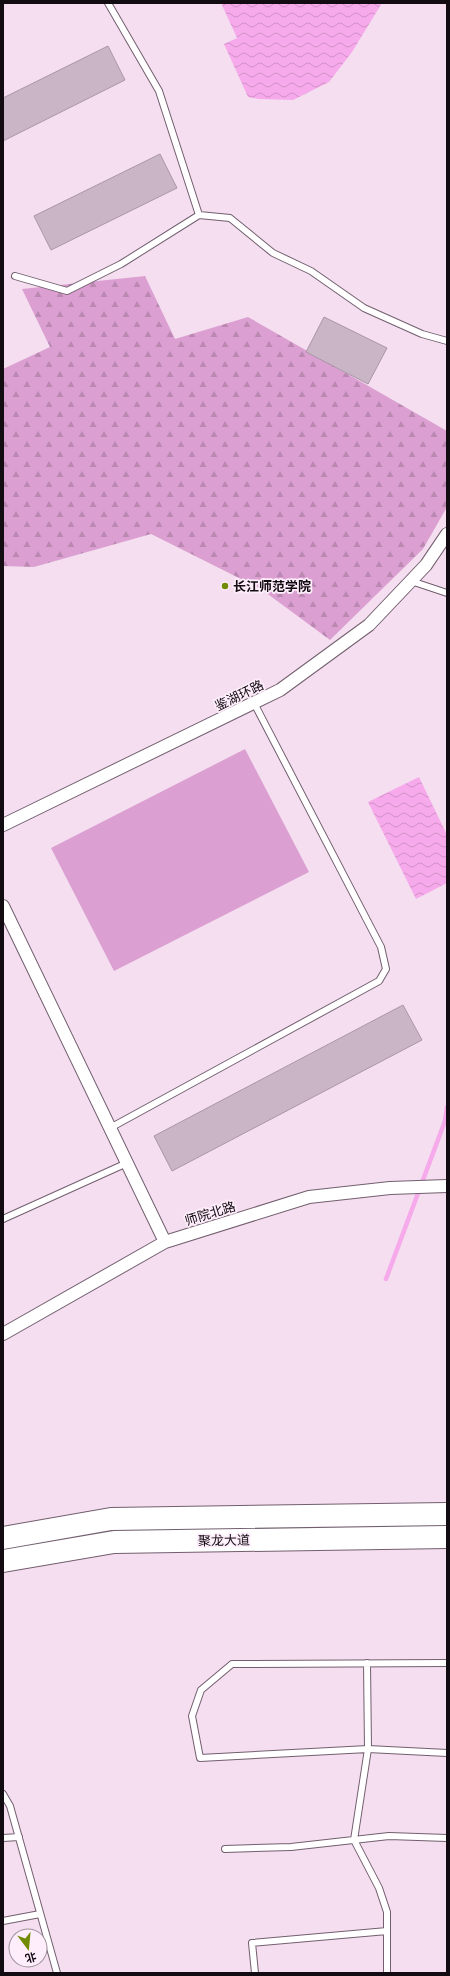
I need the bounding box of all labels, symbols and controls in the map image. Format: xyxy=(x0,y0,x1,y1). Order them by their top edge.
place label: 长江师范学院 xyxy=(233,578,311,594)
marker: 长江师范学院 xyxy=(220,581,230,591)
street label: 鉴湖环路 xyxy=(212,676,266,714)
street label: 师院北路 xyxy=(183,1198,237,1228)
street label: 聚龙大道 xyxy=(198,1532,250,1548)
north arrow xyxy=(8,1928,48,1968)
text: 北 xyxy=(24,1949,38,1966)

